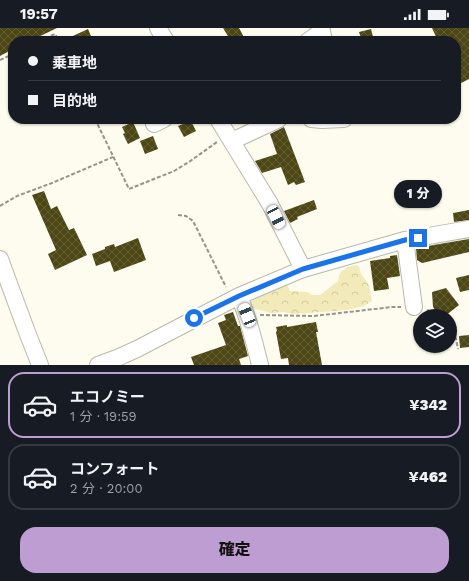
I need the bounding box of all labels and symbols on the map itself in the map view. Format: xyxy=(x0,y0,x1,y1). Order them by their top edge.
callout: 1 分 xyxy=(394,180,442,208)
car xyxy=(265,204,287,230)
route end xyxy=(409,229,427,247)
car xyxy=(237,302,257,328)
route start xyxy=(185,309,203,327)

